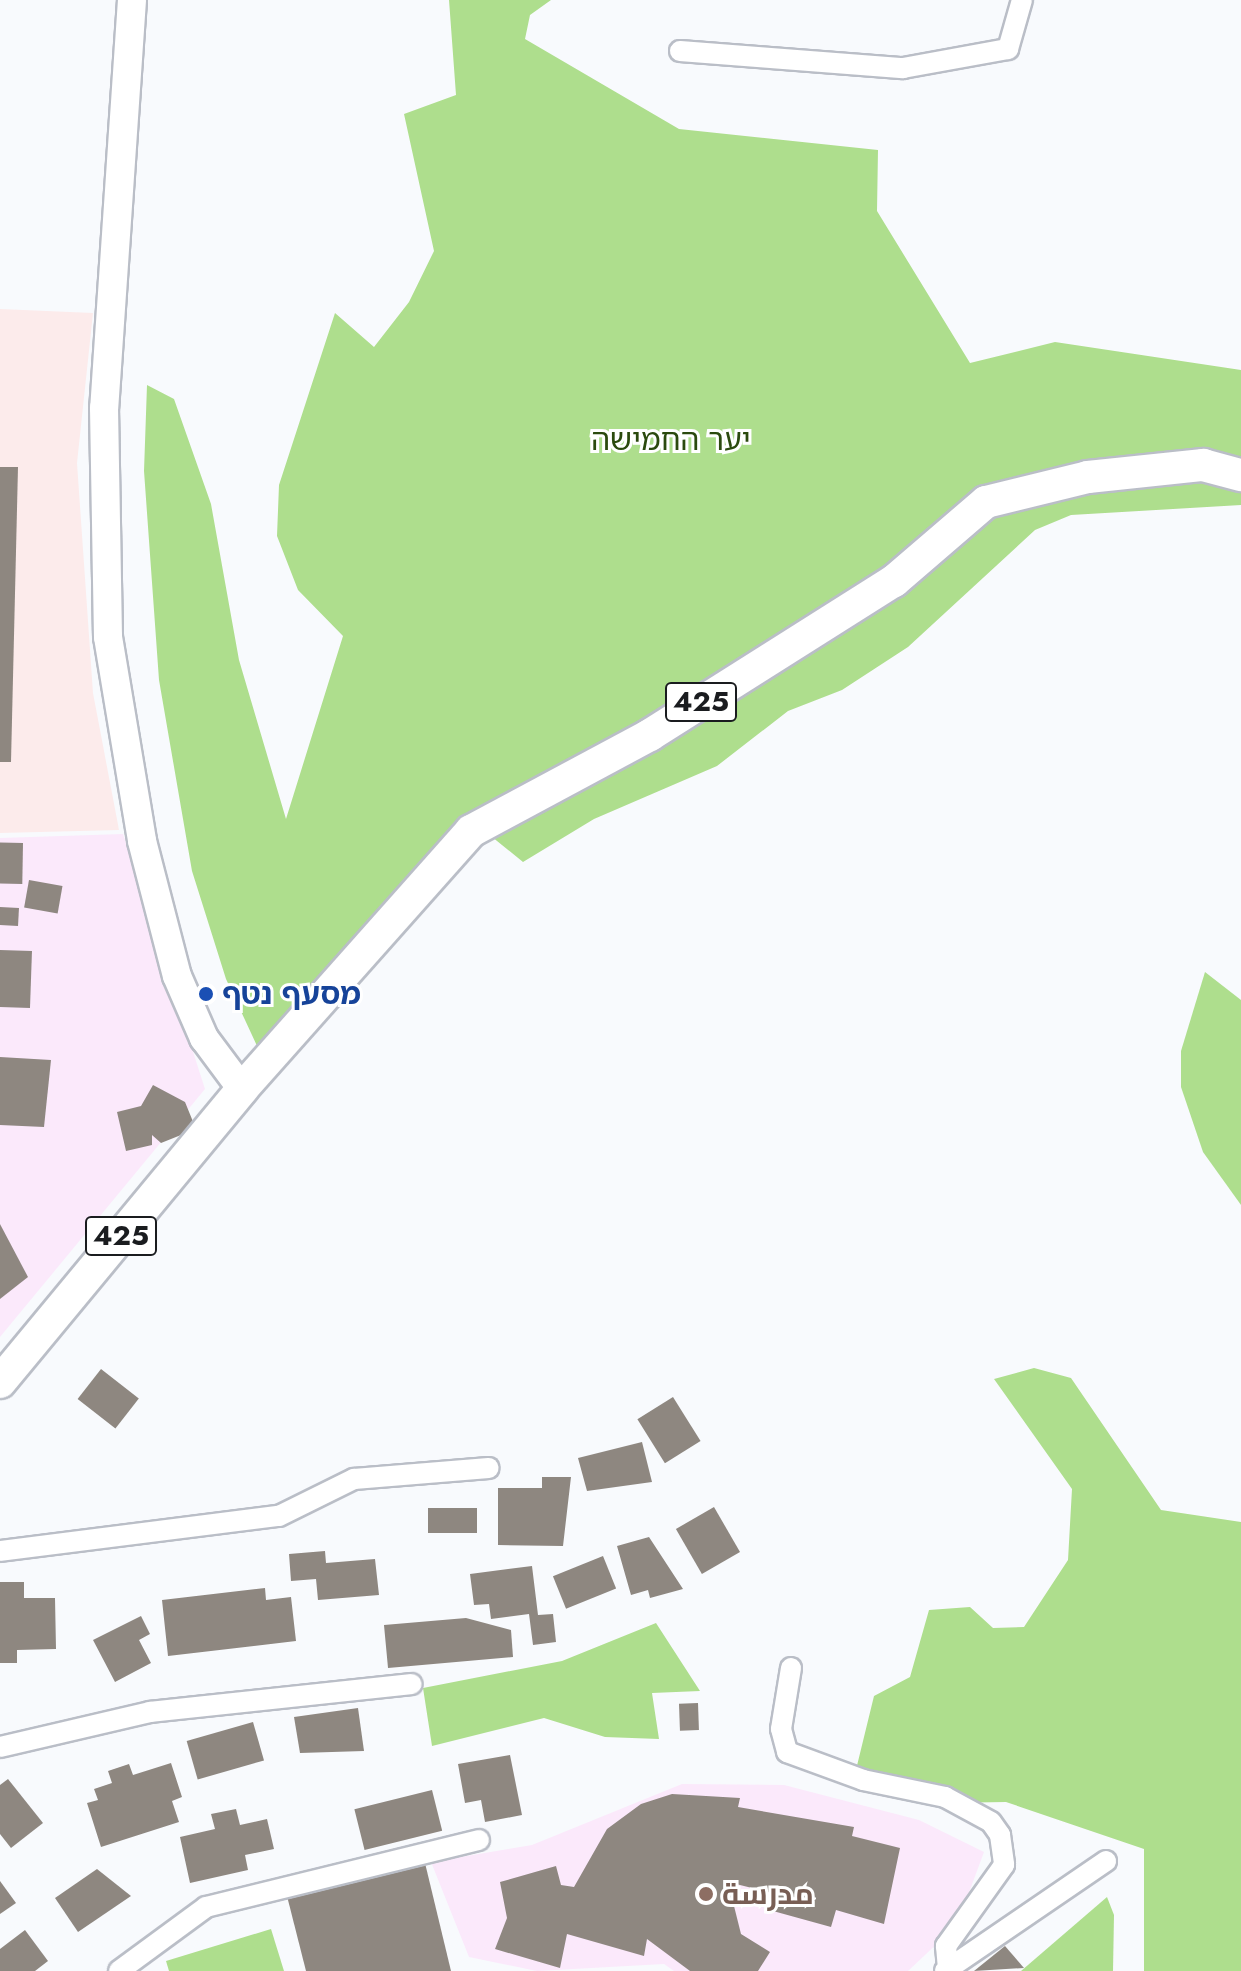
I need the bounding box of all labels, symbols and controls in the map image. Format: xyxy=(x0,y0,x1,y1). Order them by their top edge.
park label: יער החמישה xyxy=(591,422,751,458)
road number: 425 xyxy=(665,678,737,726)
place label: מסעף נטף xyxy=(222,976,361,1012)
marker: מסעף נטף xyxy=(197,985,215,1003)
road number: 425 xyxy=(85,1212,157,1260)
place label: مدرسة xyxy=(722,1876,814,1912)
marker: مدرسة xyxy=(697,1885,715,1903)

